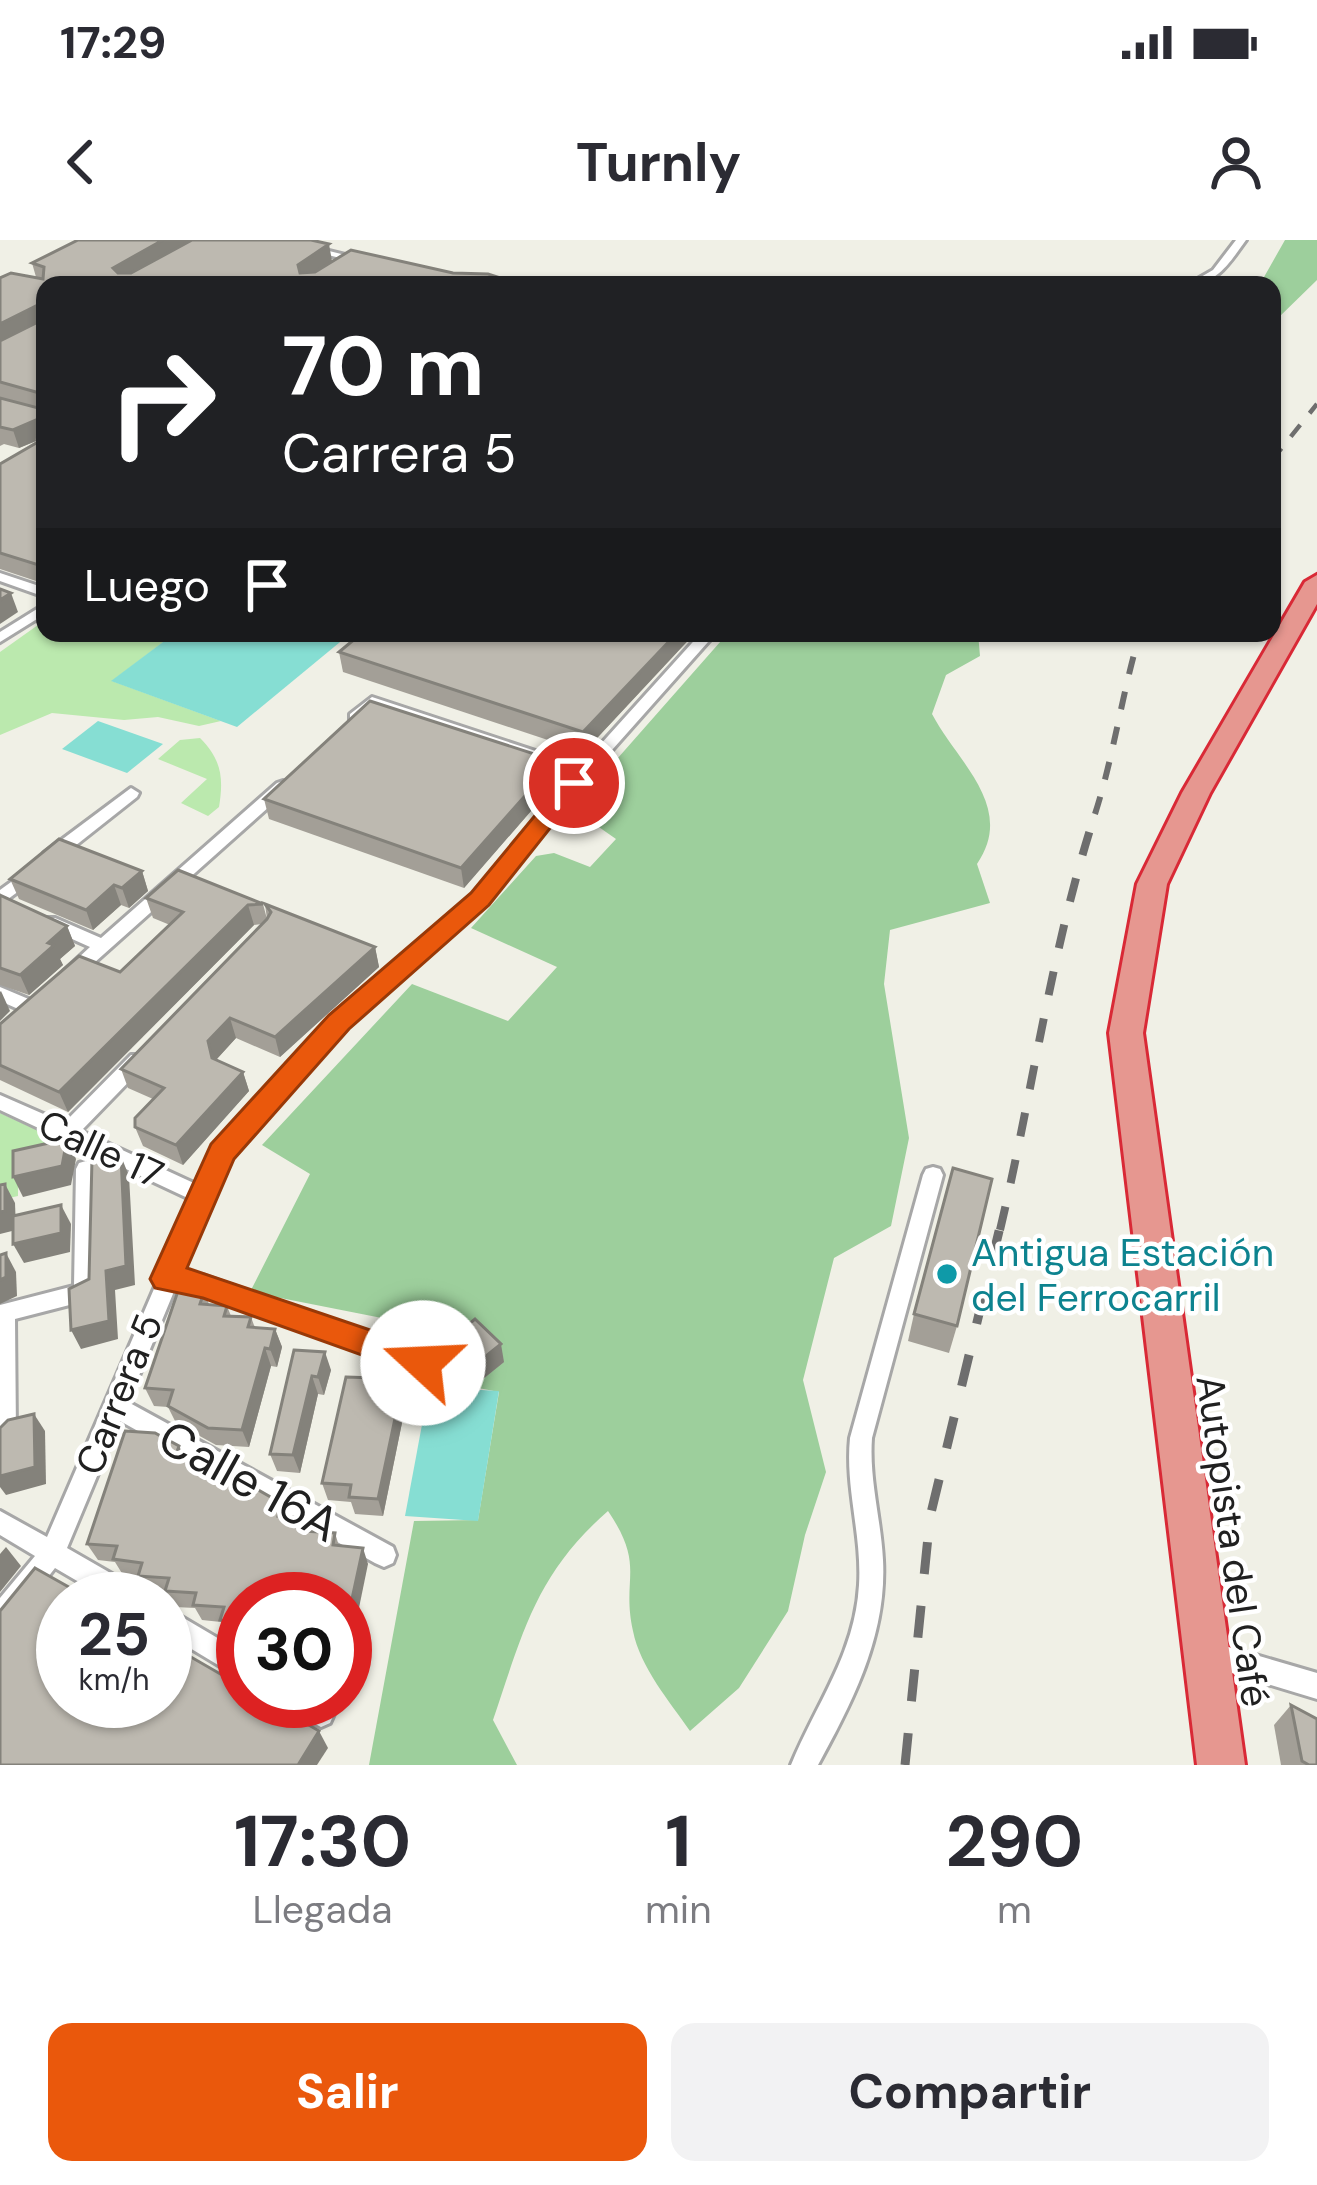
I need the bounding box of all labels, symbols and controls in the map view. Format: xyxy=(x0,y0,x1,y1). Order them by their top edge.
text: 17:29 xyxy=(60,13,166,72)
text: Turnly xyxy=(576,127,741,198)
icon: back xyxy=(48,129,114,195)
icon: person xyxy=(1203,129,1269,195)
text: 70 m xyxy=(282,312,485,421)
icon: right xyxy=(84,324,240,480)
text: Carrera 5 xyxy=(282,418,516,489)
icon: arrive xyxy=(234,552,300,618)
text: Luego xyxy=(84,556,210,615)
pin xyxy=(523,732,625,834)
icon: arrive xyxy=(541,750,607,816)
street label: Calle 17 xyxy=(30,1098,172,1200)
place label: Antigua Estación del Ferrocarril xyxy=(971,1227,1274,1323)
marker: Antigua Estación del Ferrocarril xyxy=(934,1261,960,1287)
position arrow xyxy=(360,1300,486,1426)
street label: Carrera 5 xyxy=(64,1306,174,1482)
street label: Autopista del Café xyxy=(1184,1372,1282,1710)
street label: Calle 16A xyxy=(148,1406,350,1556)
speed limit sign: 30 xyxy=(216,1572,372,1728)
text: 25 xyxy=(78,1595,150,1674)
text: km/h xyxy=(79,1660,149,1699)
text: 17:30 xyxy=(234,1795,411,1888)
text: 1 xyxy=(665,1795,691,1888)
text: 290 xyxy=(945,1795,1083,1888)
text: Llegada xyxy=(253,1884,392,1935)
text: min xyxy=(645,1884,712,1935)
text: m xyxy=(997,1884,1032,1935)
button: Salir xyxy=(48,2023,647,2161)
button: Compartir xyxy=(671,2023,1269,2161)

